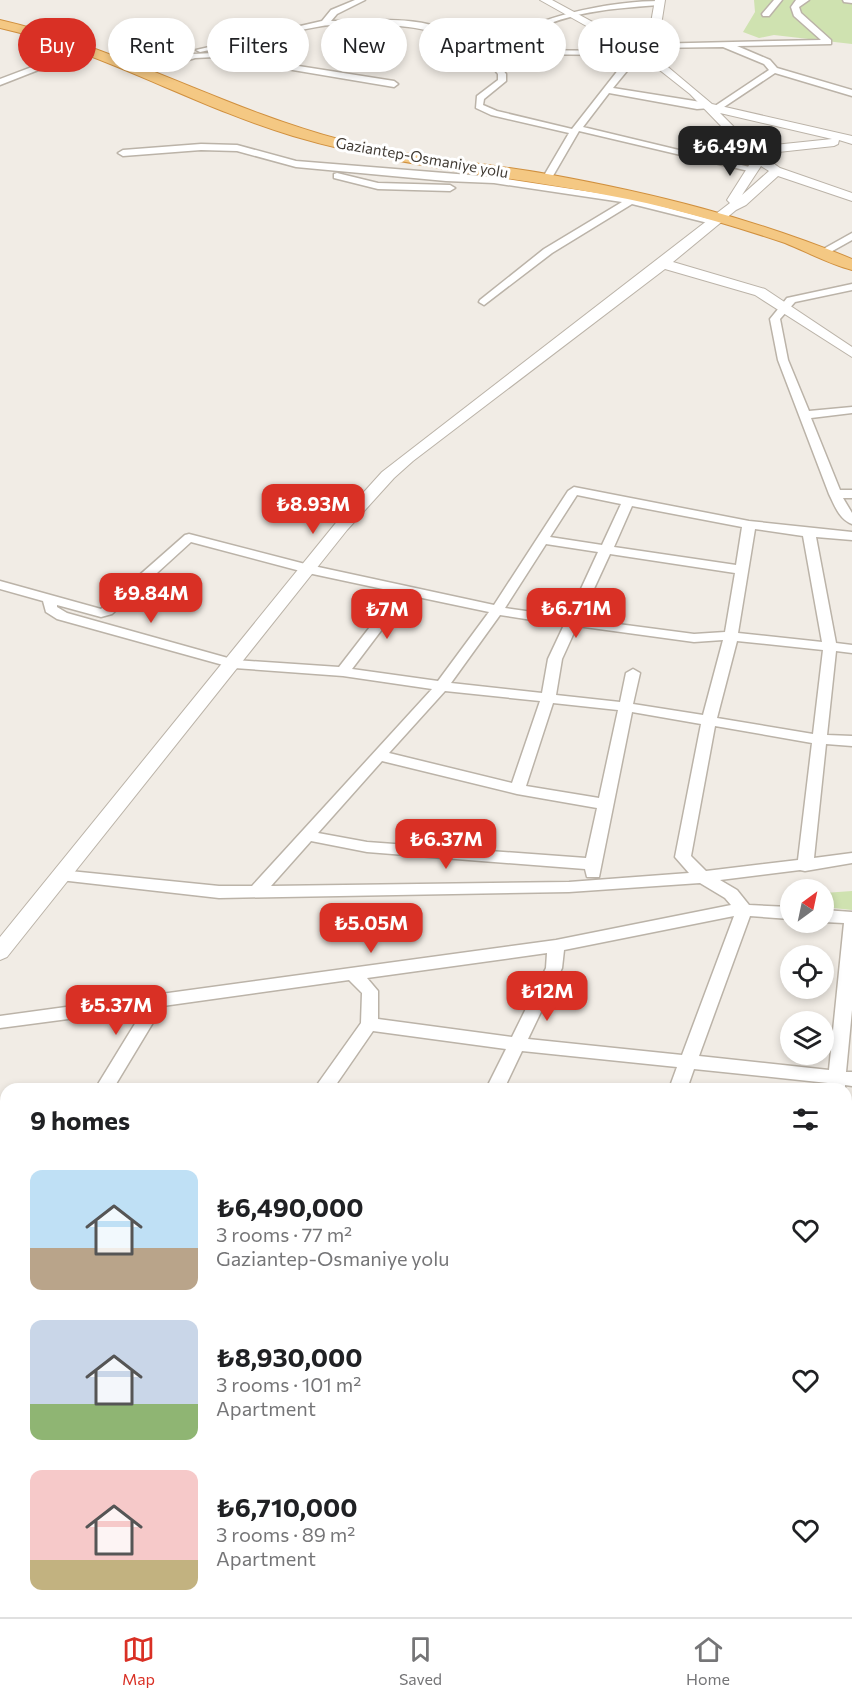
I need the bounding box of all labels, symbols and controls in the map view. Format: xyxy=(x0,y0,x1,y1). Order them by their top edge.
chip: Buy xyxy=(18,18,96,72)
chip: Rent xyxy=(108,18,195,72)
chip: Filters xyxy=(207,18,309,72)
chip: New xyxy=(321,18,407,72)
chip: Apartment xyxy=(419,18,566,72)
chip: House xyxy=(578,18,680,72)
pin: ₺6.49M xyxy=(681,126,779,177)
street label: Gaziantep-Osmaniye yolu xyxy=(334,133,510,181)
text: ₺6.49M xyxy=(692,133,768,157)
pin: ₺8.93M xyxy=(264,484,362,535)
text: ₺8.93M xyxy=(276,491,350,515)
pin: ₺9.84M xyxy=(102,573,200,624)
text: ₺9.84M xyxy=(113,580,189,604)
pin: ₺6.71M xyxy=(527,588,625,639)
pin: ₺7M xyxy=(358,589,416,640)
text: ₺6.71M xyxy=(541,595,611,619)
text: ₺7M xyxy=(365,596,409,620)
pin: ₺6.37M xyxy=(397,819,495,870)
text: ₺6.37M xyxy=(409,826,483,850)
north arrow xyxy=(780,879,834,933)
map controls xyxy=(780,879,834,1065)
pin: ₺5.05M xyxy=(322,903,420,954)
text: ₺5.05M xyxy=(334,910,408,934)
button: locate xyxy=(780,945,834,999)
pin: ₺12M xyxy=(511,971,583,1022)
text: ₺12M xyxy=(521,978,573,1002)
pin: ₺5.37M xyxy=(67,985,165,1036)
text: ₺5.37M xyxy=(80,992,152,1016)
button: layers xyxy=(780,1011,834,1065)
icon: filters xyxy=(789,1103,822,1136)
text: 9 homes xyxy=(30,1104,130,1135)
text: ₺6,490,000 xyxy=(216,1191,364,1222)
icon: home xyxy=(78,1194,150,1266)
icon: heart xyxy=(789,1214,822,1247)
text: 3 rooms · 77 m² xyxy=(216,1222,352,1246)
text: Gaziantep-Osmaniye yolu xyxy=(216,1246,450,1270)
text: ₺8,930,000 xyxy=(216,1341,362,1372)
icon: home xyxy=(78,1344,150,1416)
icon: heart xyxy=(789,1364,822,1397)
text: 3 rooms · 101 m² xyxy=(216,1372,361,1396)
text: Apartment xyxy=(216,1396,316,1420)
text: ₺6,710,000 xyxy=(216,1491,358,1522)
icon: home xyxy=(78,1494,150,1566)
icon: heart xyxy=(789,1514,822,1547)
text: 3 rooms · 89 m² xyxy=(216,1522,355,1546)
text: Apartment xyxy=(216,1546,316,1570)
tab: Map xyxy=(122,1633,155,1688)
tab: Saved xyxy=(399,1633,442,1688)
tab: Home xyxy=(686,1633,730,1688)

